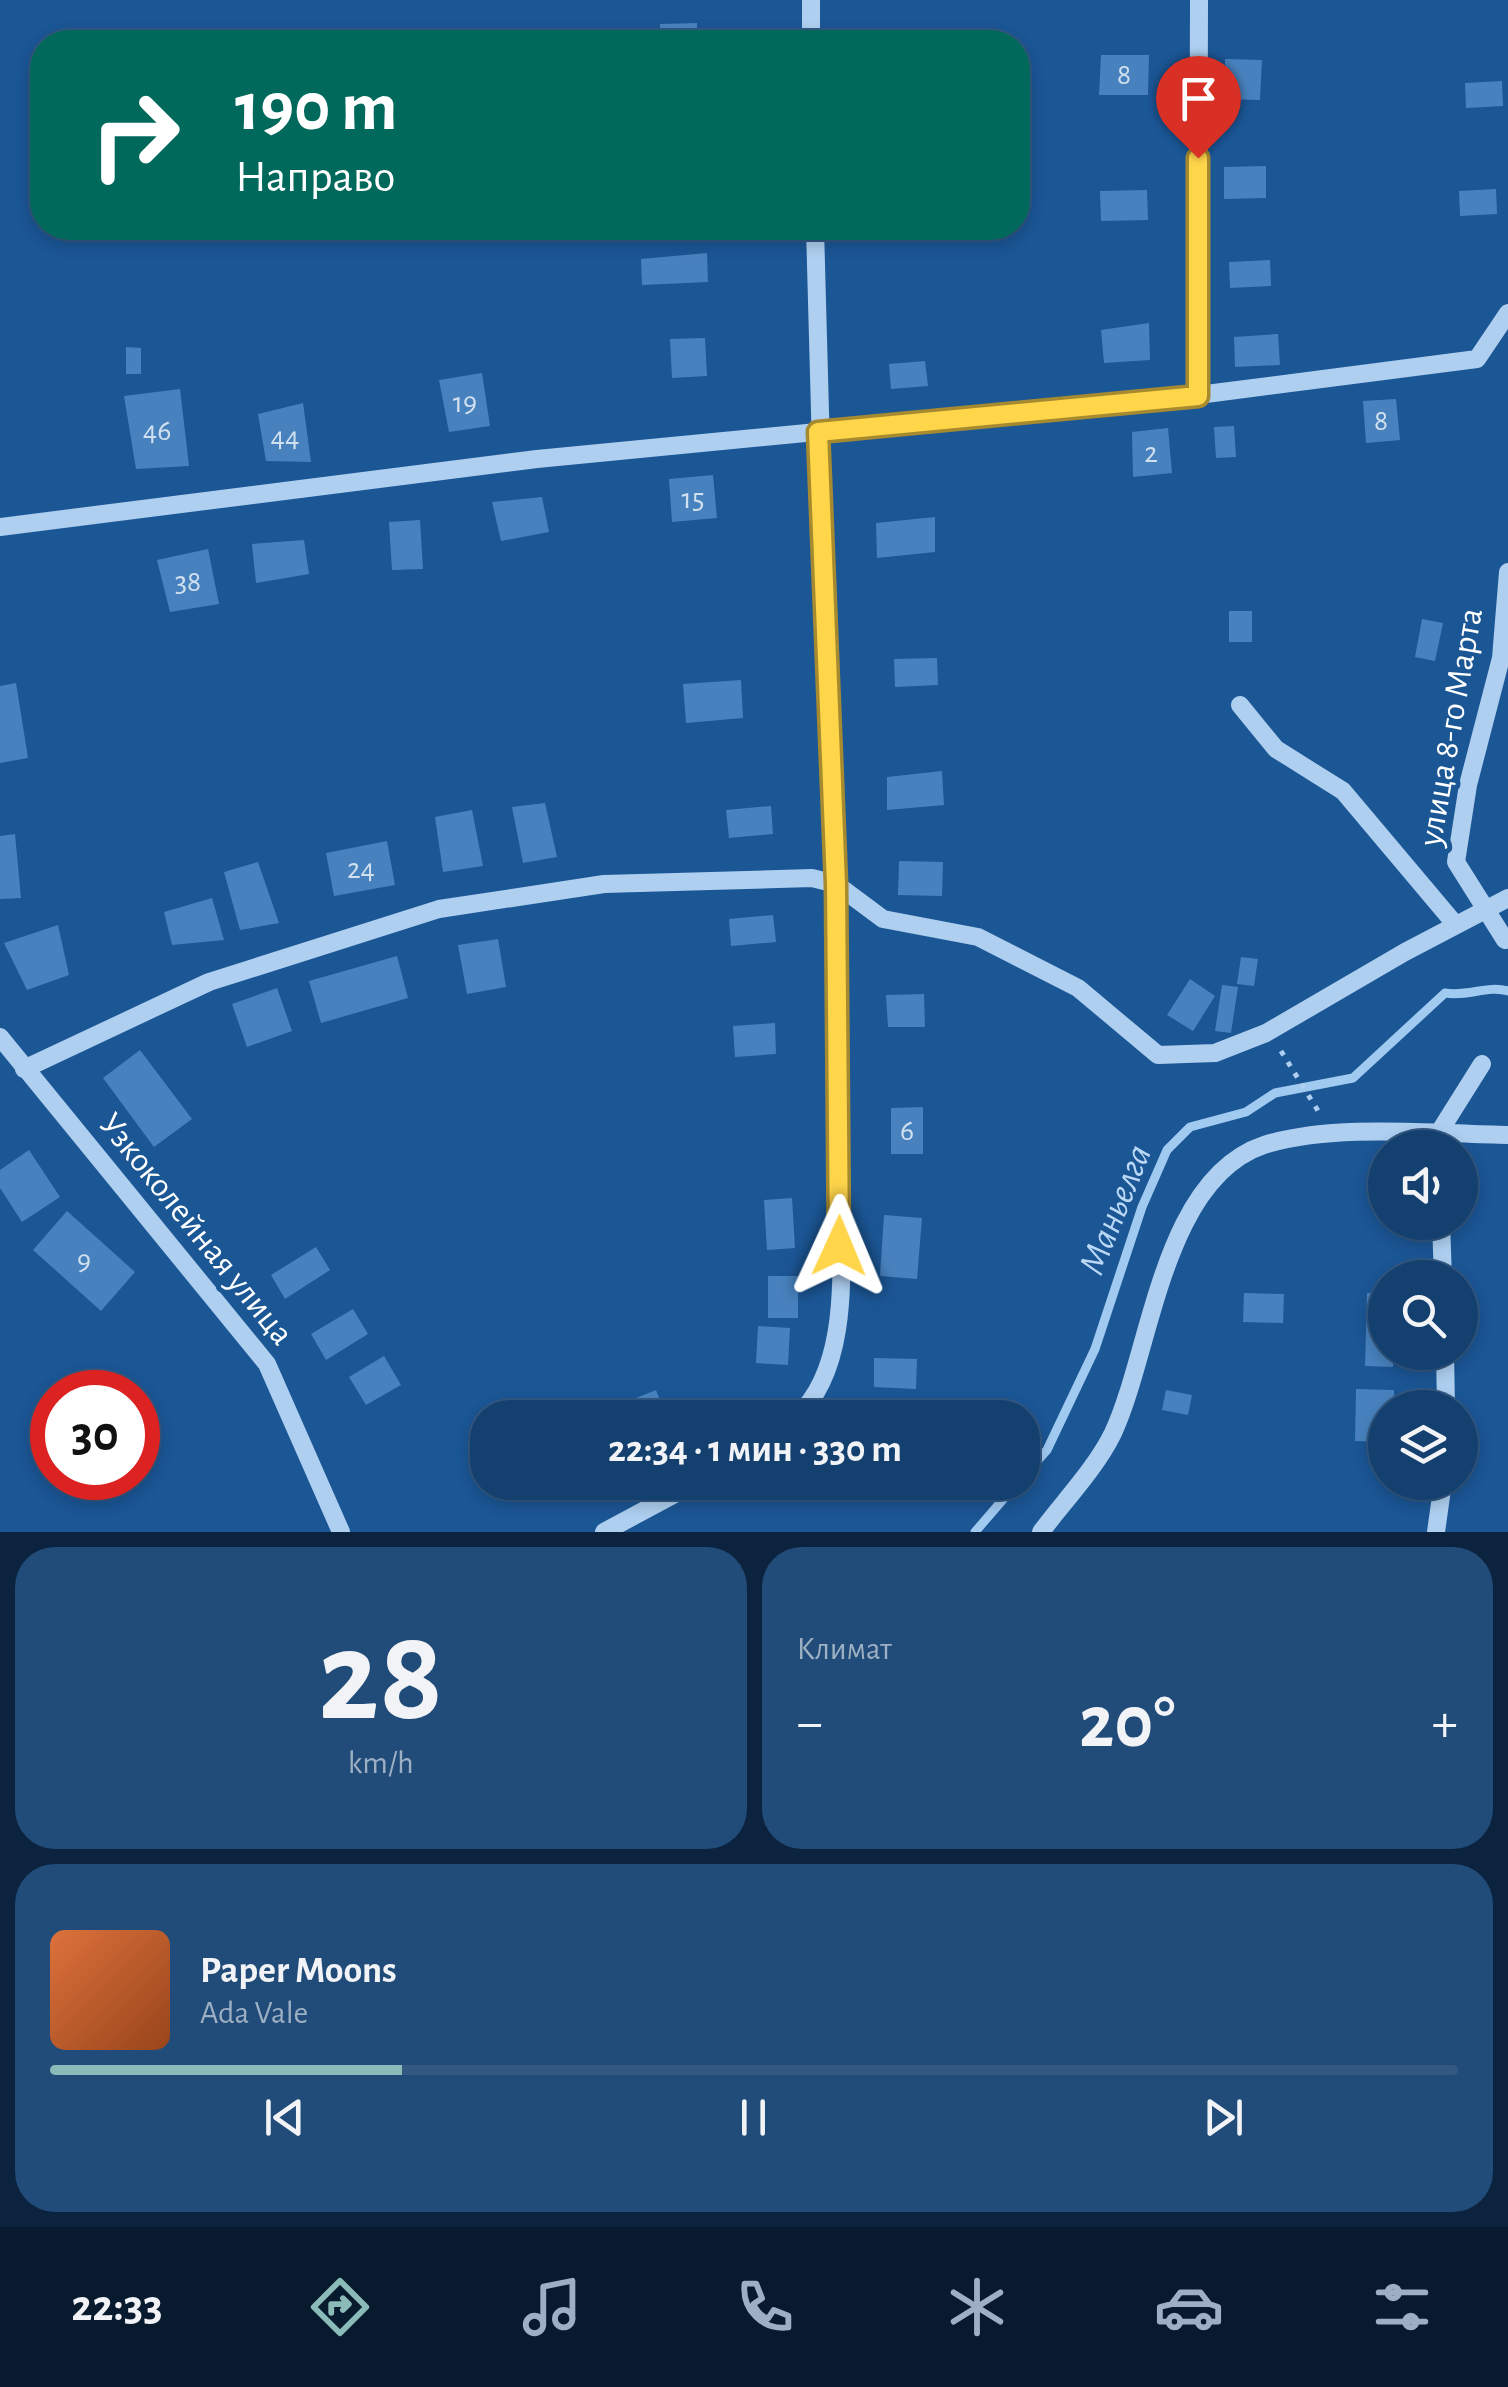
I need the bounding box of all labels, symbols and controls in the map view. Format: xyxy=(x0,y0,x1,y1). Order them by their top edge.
pin xyxy=(1156,56,1241,159)
house number: 8 xyxy=(1117,60,1131,90)
icon: right xyxy=(70,70,200,200)
icon: arrive xyxy=(1171,71,1226,126)
text: 190 m xyxy=(235,73,398,143)
text: Направо xyxy=(235,155,395,200)
house number: 19 xyxy=(453,388,477,418)
house number: 8 xyxy=(1374,406,1388,436)
house number: 46 xyxy=(143,416,171,446)
house number: 44 xyxy=(271,422,299,452)
house number: 2 xyxy=(1144,438,1158,468)
house number: 15 xyxy=(682,484,704,514)
house number: 38 xyxy=(175,567,201,597)
street label: улица 8-го Марта xyxy=(1413,605,1489,850)
house number: 24 xyxy=(347,854,375,884)
street label: Узкоколейная улица xyxy=(92,1107,300,1351)
house number: 6 xyxy=(900,1116,914,1146)
map controls xyxy=(1368,1130,1478,1500)
button: sound xyxy=(1368,1130,1478,1240)
water label: Маньелга xyxy=(1073,1140,1159,1280)
position arrow xyxy=(787,1194,891,1298)
house number: 9 xyxy=(77,1246,91,1276)
button: search xyxy=(1368,1260,1478,1370)
speed limit sign: 30 xyxy=(30,1370,160,1500)
button: layers xyxy=(1368,1390,1478,1500)
text: 22:34 · 1 мин · 330 m xyxy=(608,1431,902,1469)
text: 28 xyxy=(318,1614,443,1744)
text: Климат xyxy=(797,1633,892,1665)
text: 20° xyxy=(1079,1686,1175,1761)
text: − xyxy=(797,1696,823,1751)
text: + xyxy=(1432,1696,1458,1751)
text: km/h xyxy=(348,1747,414,1779)
text: Paper Moons xyxy=(200,1952,397,1990)
text: Ada Vale xyxy=(200,1997,308,2029)
icon: previous xyxy=(257,2090,312,2145)
icon: pause xyxy=(726,2090,781,2145)
icon: next xyxy=(1196,2090,1251,2145)
icon: directions xyxy=(305,2272,375,2342)
icon: music xyxy=(517,2272,587,2342)
icon: phone xyxy=(730,2272,800,2342)
icon: climate xyxy=(942,2272,1012,2342)
icon: car xyxy=(1154,2272,1224,2342)
icon: filters xyxy=(1367,2272,1437,2342)
text: 22:33 xyxy=(71,2284,163,2329)

